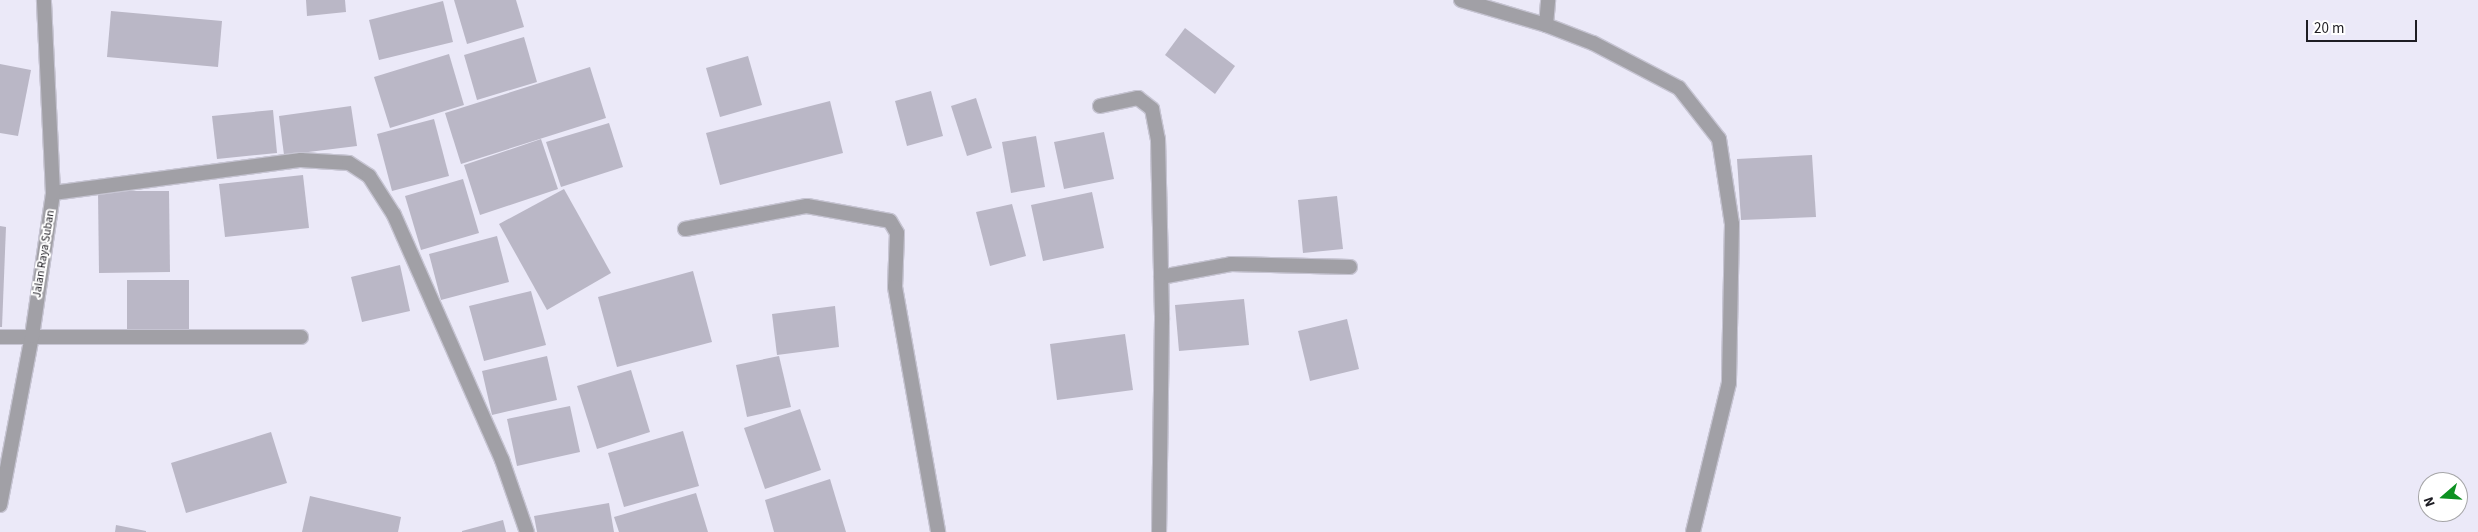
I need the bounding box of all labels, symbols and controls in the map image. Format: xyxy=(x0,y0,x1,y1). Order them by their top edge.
scale bar xyxy=(2308,10,2419,42)
text: 20 m xyxy=(2314,18,2344,39)
street label: Jalan Raya Suban xyxy=(30,209,58,299)
north arrow xyxy=(2418,472,2468,522)
text: N xyxy=(2419,494,2441,509)

